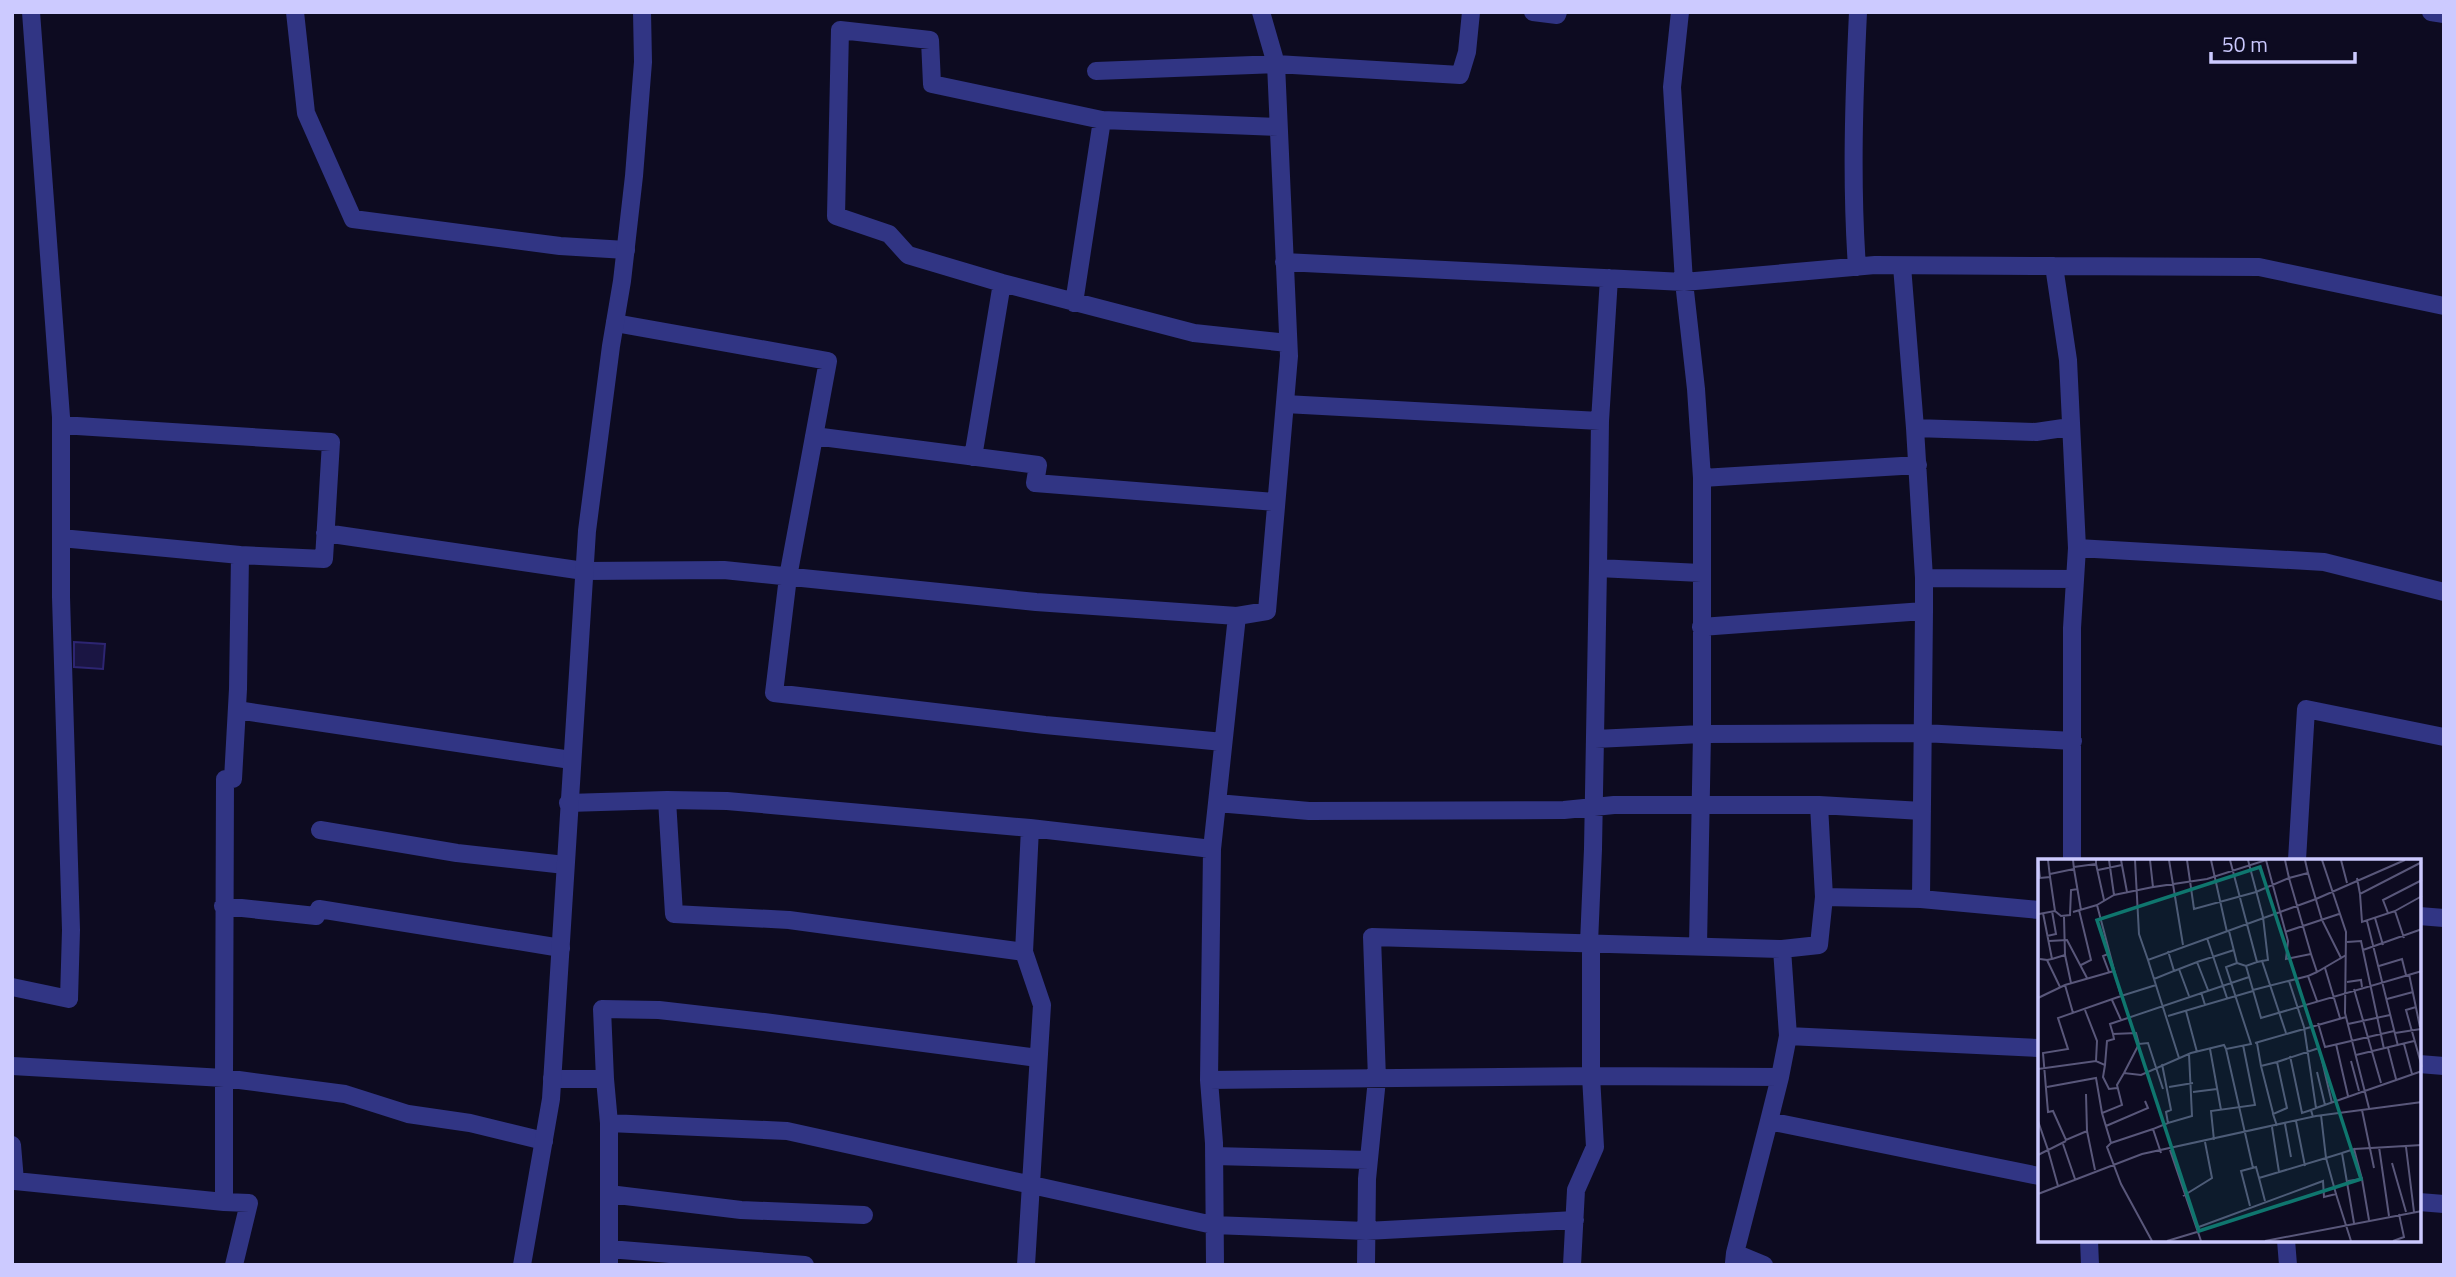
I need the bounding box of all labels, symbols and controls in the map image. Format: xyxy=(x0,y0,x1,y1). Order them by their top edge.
scale bar xyxy=(2211,21,2354,65)
text: 50 m xyxy=(2222,28,2268,60)
inset map xyxy=(2038,859,2421,1242)

